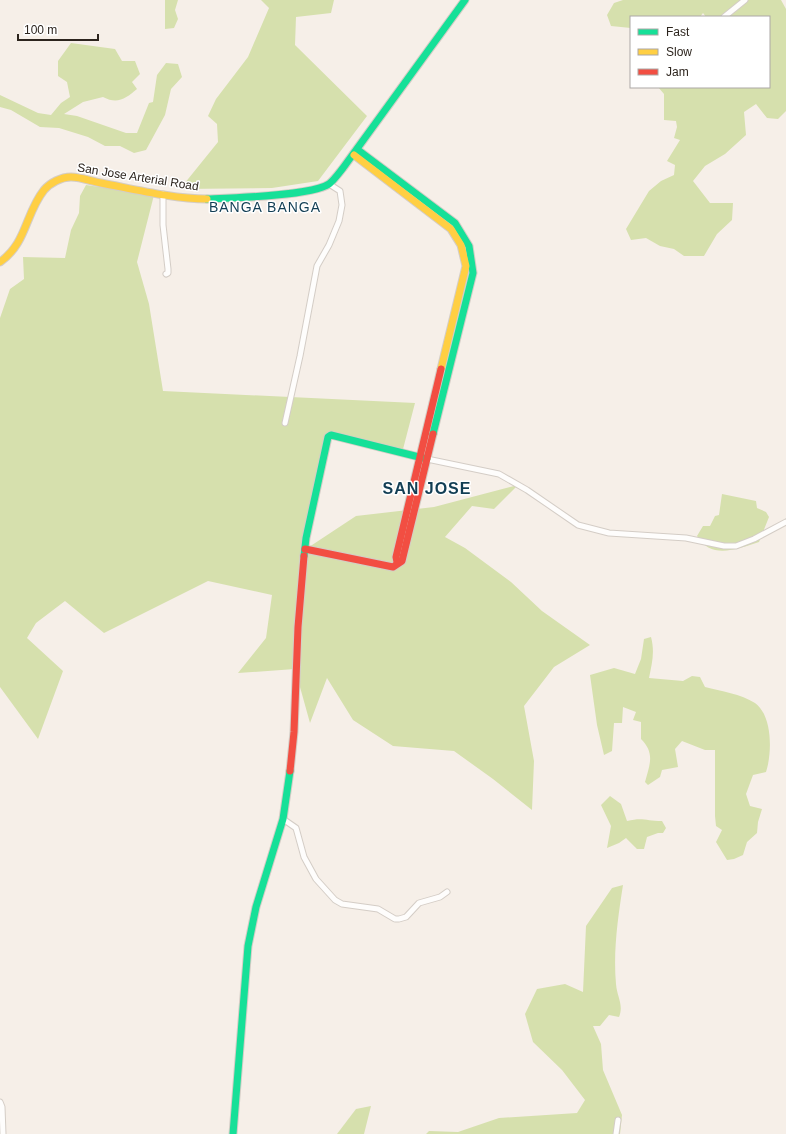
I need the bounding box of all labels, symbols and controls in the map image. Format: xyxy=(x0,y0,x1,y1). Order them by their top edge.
scale bar xyxy=(18,16,98,42)
legend xyxy=(630,16,770,88)
text: 100 m xyxy=(24,23,57,37)
text: Fast xyxy=(666,25,690,39)
text: Slow xyxy=(666,45,692,59)
text: Jam xyxy=(666,65,689,79)
street label: San Jose Arterial Road xyxy=(76,160,200,194)
district label: BANGA BANGA xyxy=(209,199,321,215)
district label: SAN JOSE xyxy=(383,480,471,497)

